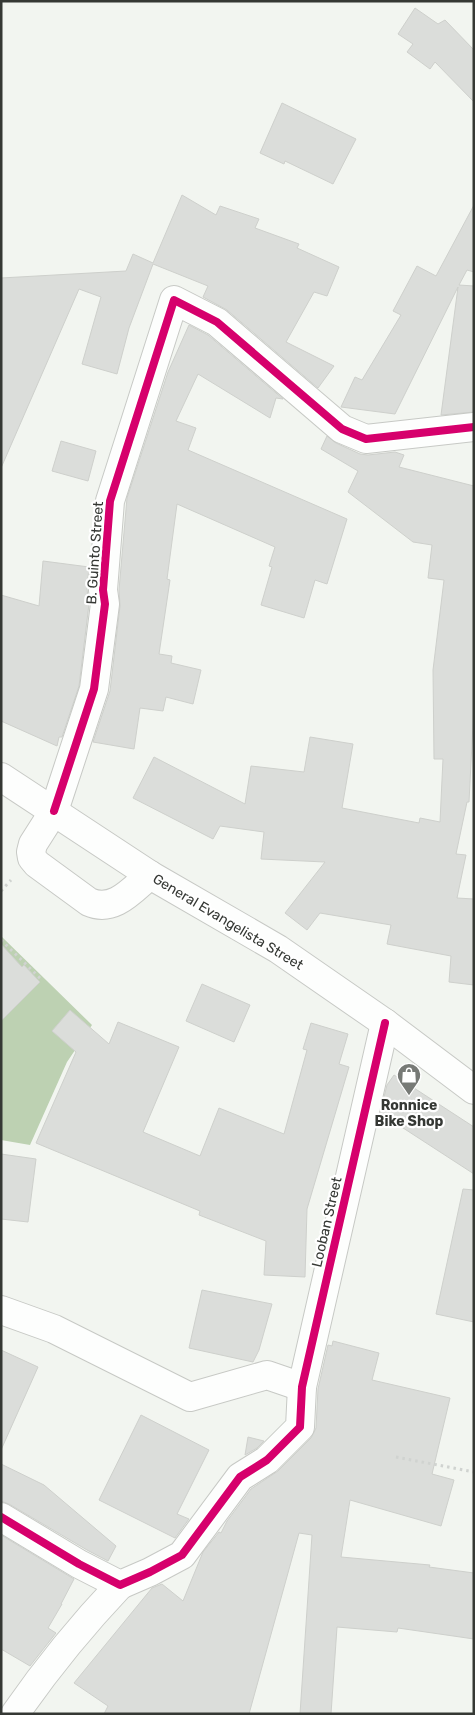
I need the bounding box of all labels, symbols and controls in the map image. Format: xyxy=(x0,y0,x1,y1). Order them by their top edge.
street label: B. Guinto Street xyxy=(83,500,107,605)
street label: General Evangelista Street xyxy=(150,870,307,974)
shop icon: Ronnice Bike Shop xyxy=(396,1062,422,1096)
place label: Ronnice Bike Shop xyxy=(375,1097,444,1130)
street label: Looban Street xyxy=(308,1175,346,1269)

